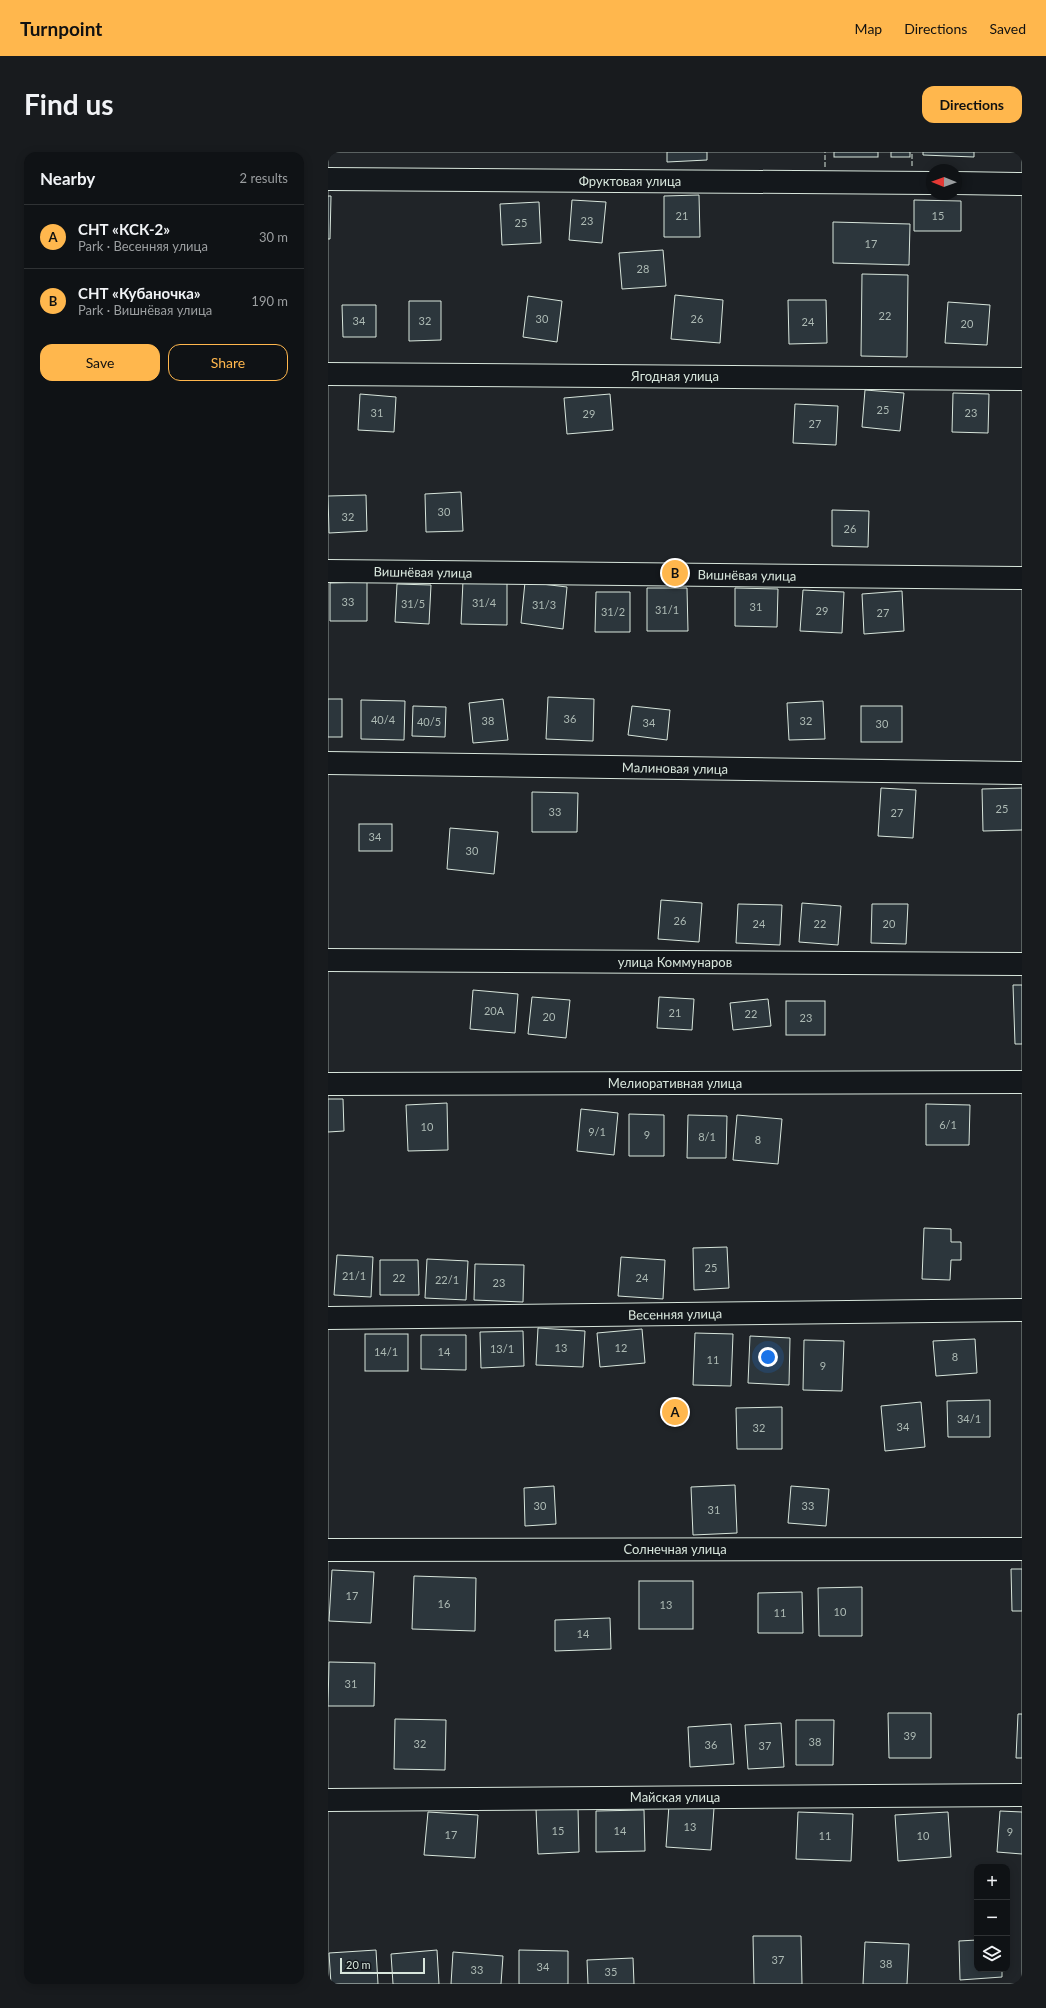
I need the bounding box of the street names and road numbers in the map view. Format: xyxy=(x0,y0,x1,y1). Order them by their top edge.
street label: Фруктовая улица xyxy=(579,173,681,189)
street label: Ягодная улица xyxy=(630,368,719,384)
street label: Вишнёвая улица xyxy=(373,563,473,581)
street label: Вишнёвая улица xyxy=(697,566,797,584)
street label: Малиновая улица xyxy=(622,759,728,777)
street label: улица Коммунаров xyxy=(618,954,732,970)
street label: Мелиоративная улица xyxy=(608,1075,742,1091)
street label: Весенняя улица xyxy=(628,1305,722,1323)
street label: Солнечная улица xyxy=(623,1541,727,1557)
street label: Майская улица xyxy=(630,1789,720,1805)

